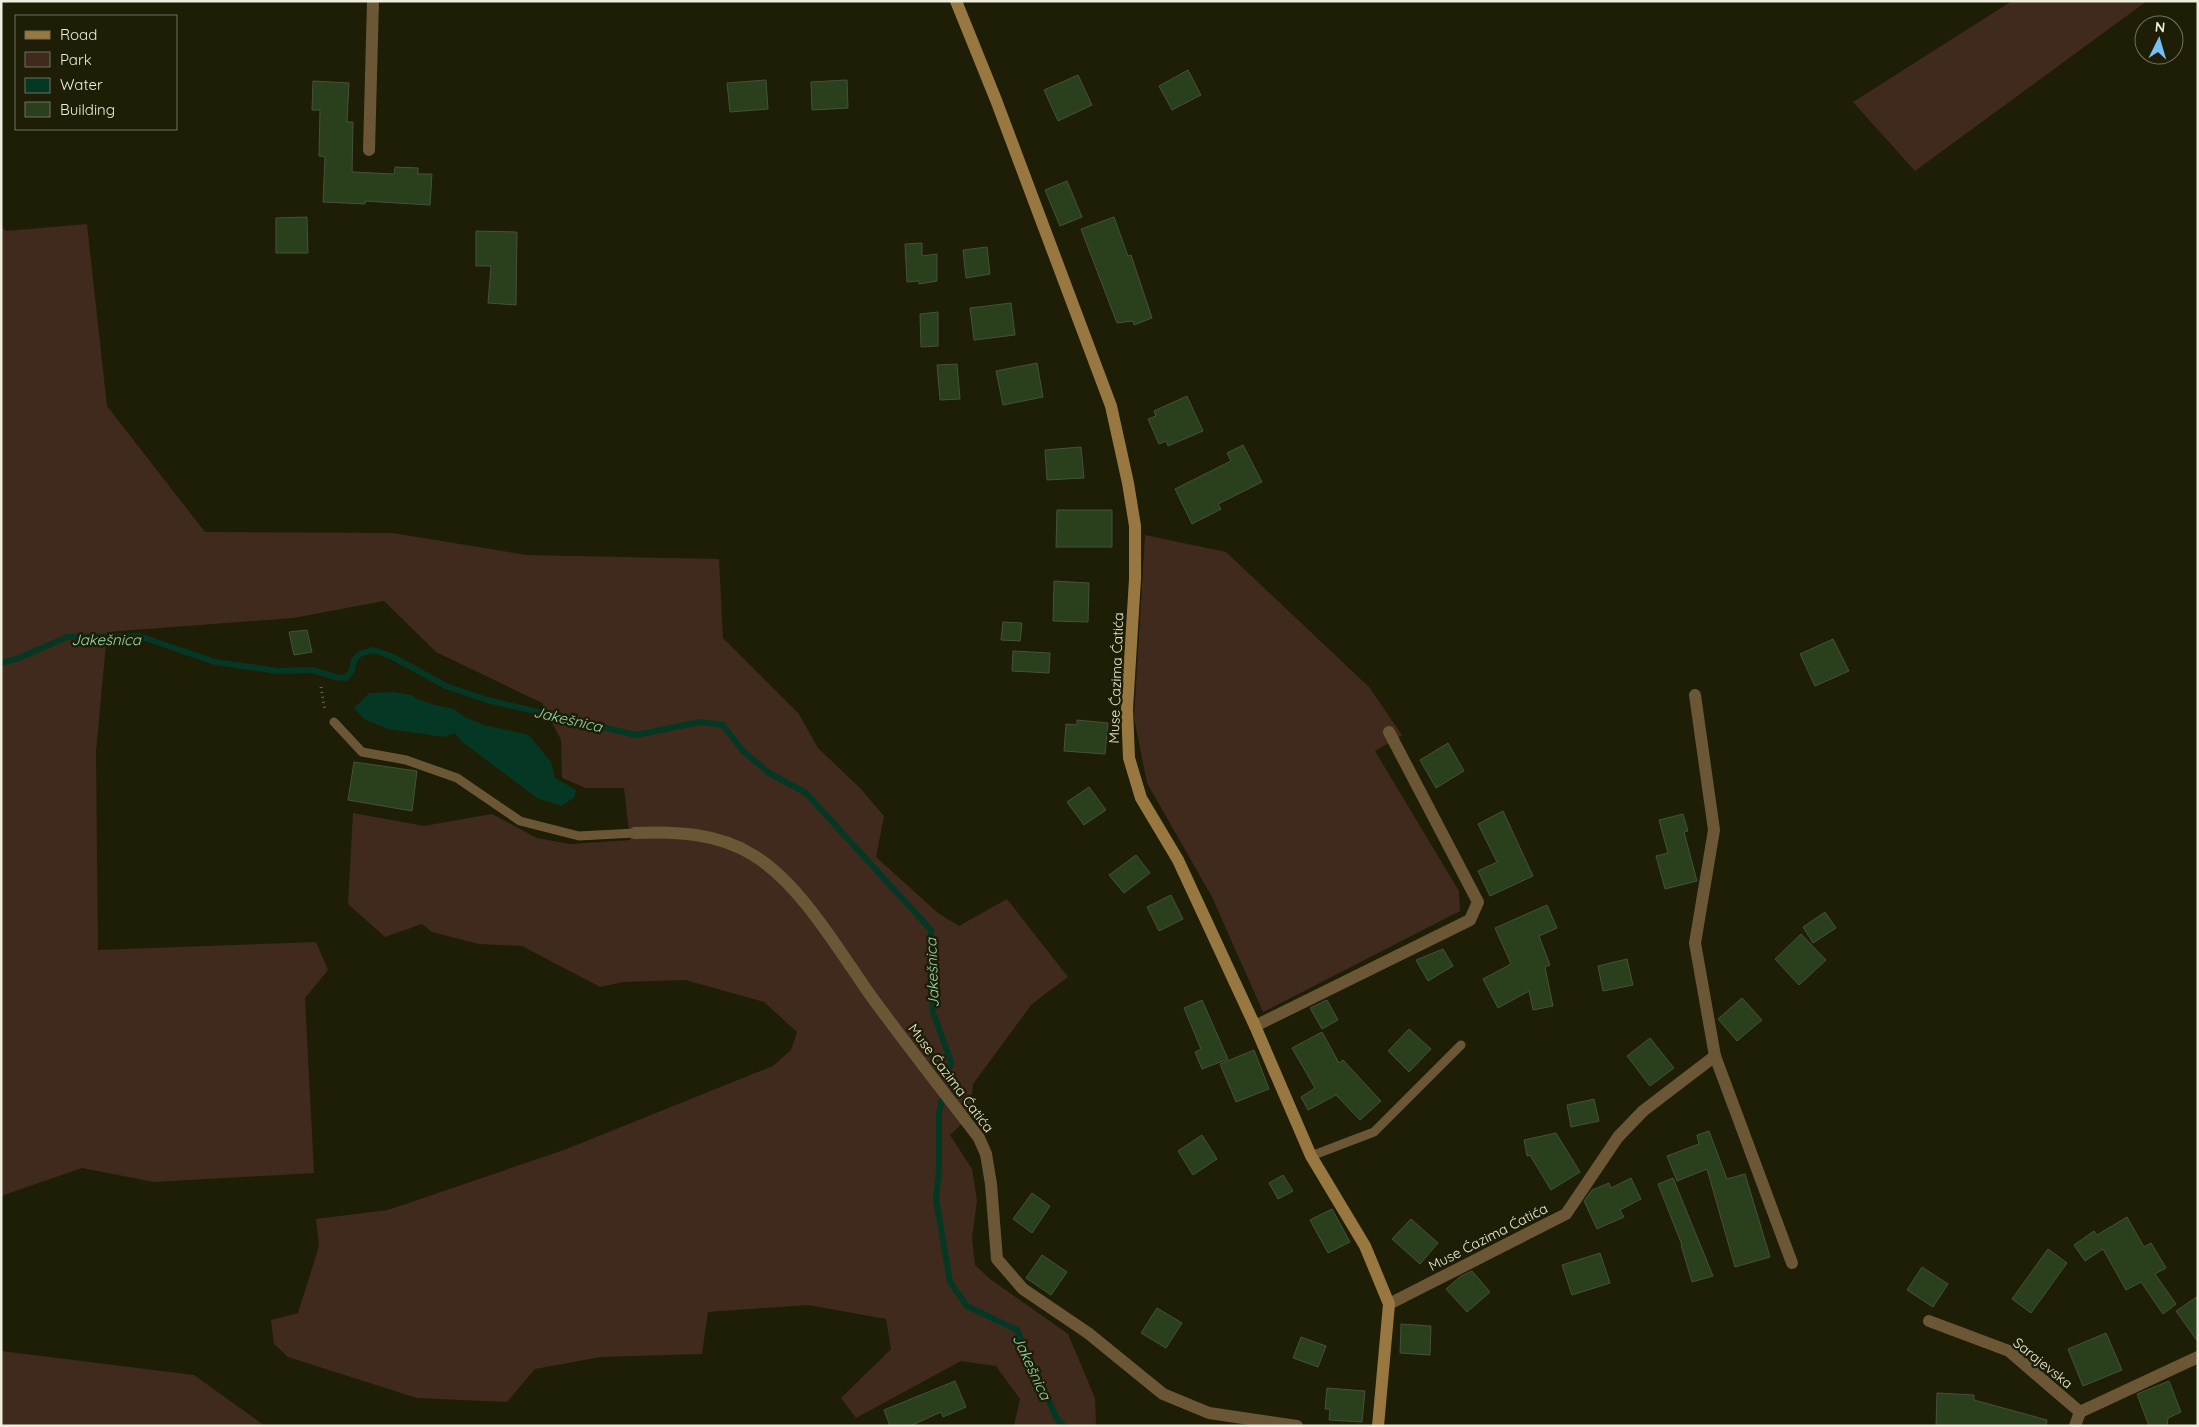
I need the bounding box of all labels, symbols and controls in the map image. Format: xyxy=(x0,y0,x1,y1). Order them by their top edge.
legend xyxy=(15,15,178,130)
north arrow xyxy=(2134,15,2184,65)
text: N xyxy=(2154,18,2166,36)
text: Road xyxy=(60,25,97,44)
text: Park xyxy=(60,50,92,69)
text: Water xyxy=(60,75,103,94)
text: Building xyxy=(60,100,115,119)
street label: Muse Ćazima Ćatića xyxy=(1105,612,1127,744)
water label: Jakešnica xyxy=(71,630,142,649)
water label: Jakešnica xyxy=(532,702,605,736)
water label: Jakešnica xyxy=(921,937,943,1008)
street label: Muse Ćazima Ćatića xyxy=(904,1020,998,1136)
street label: Muse Ćazima Ćatića xyxy=(1425,1199,1551,1275)
water label: Jakešnica xyxy=(1009,1331,1056,1403)
street label: Sarajevska xyxy=(2010,1334,2076,1392)

